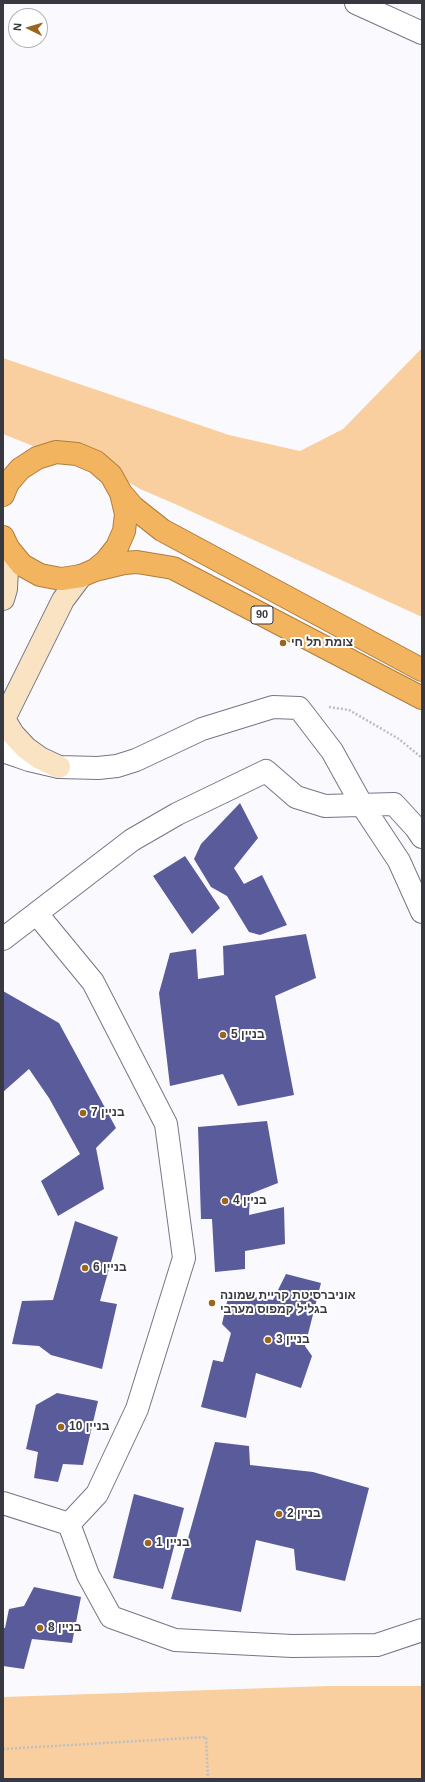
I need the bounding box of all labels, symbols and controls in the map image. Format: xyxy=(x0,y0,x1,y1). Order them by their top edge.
north arrow xyxy=(8,8,48,48)
text: N xyxy=(11,23,23,32)
road number: 90 xyxy=(251,606,273,624)
place label: צומת תל חי xyxy=(291,636,353,650)
marker: צומת תל חי xyxy=(278,638,288,648)
place label: בניין 5 xyxy=(231,1028,265,1042)
marker: בניין 5 xyxy=(218,1030,228,1040)
place label: בניין 7 xyxy=(91,1106,125,1120)
marker: בניין 7 xyxy=(78,1108,88,1118)
place label: בניין 4 xyxy=(233,1194,267,1208)
marker: בניין 4 xyxy=(220,1196,230,1206)
place label: בניין 6 xyxy=(93,1261,127,1275)
marker: בניין 6 xyxy=(80,1263,90,1273)
place label: אוניברסיטת קריית שמונה בגליל קמפוס מערבי xyxy=(220,1289,356,1317)
marker: אוניברסיטת קריית שמונה בגליל קמפוס מערבי xyxy=(207,1298,217,1308)
place label: בניין 3 xyxy=(276,1333,310,1347)
marker: בניין 3 xyxy=(263,1335,273,1345)
place label: בניין 10 xyxy=(69,1420,109,1434)
marker: בניין 10 xyxy=(56,1422,66,1432)
place label: בניין 2 xyxy=(287,1507,321,1521)
marker: בניין 2 xyxy=(274,1509,284,1519)
place label: בניין 1 xyxy=(156,1536,190,1550)
marker: בניין 1 xyxy=(143,1538,153,1548)
place label: בניין 8 xyxy=(48,1621,82,1635)
marker: בניין 8 xyxy=(35,1623,45,1633)

